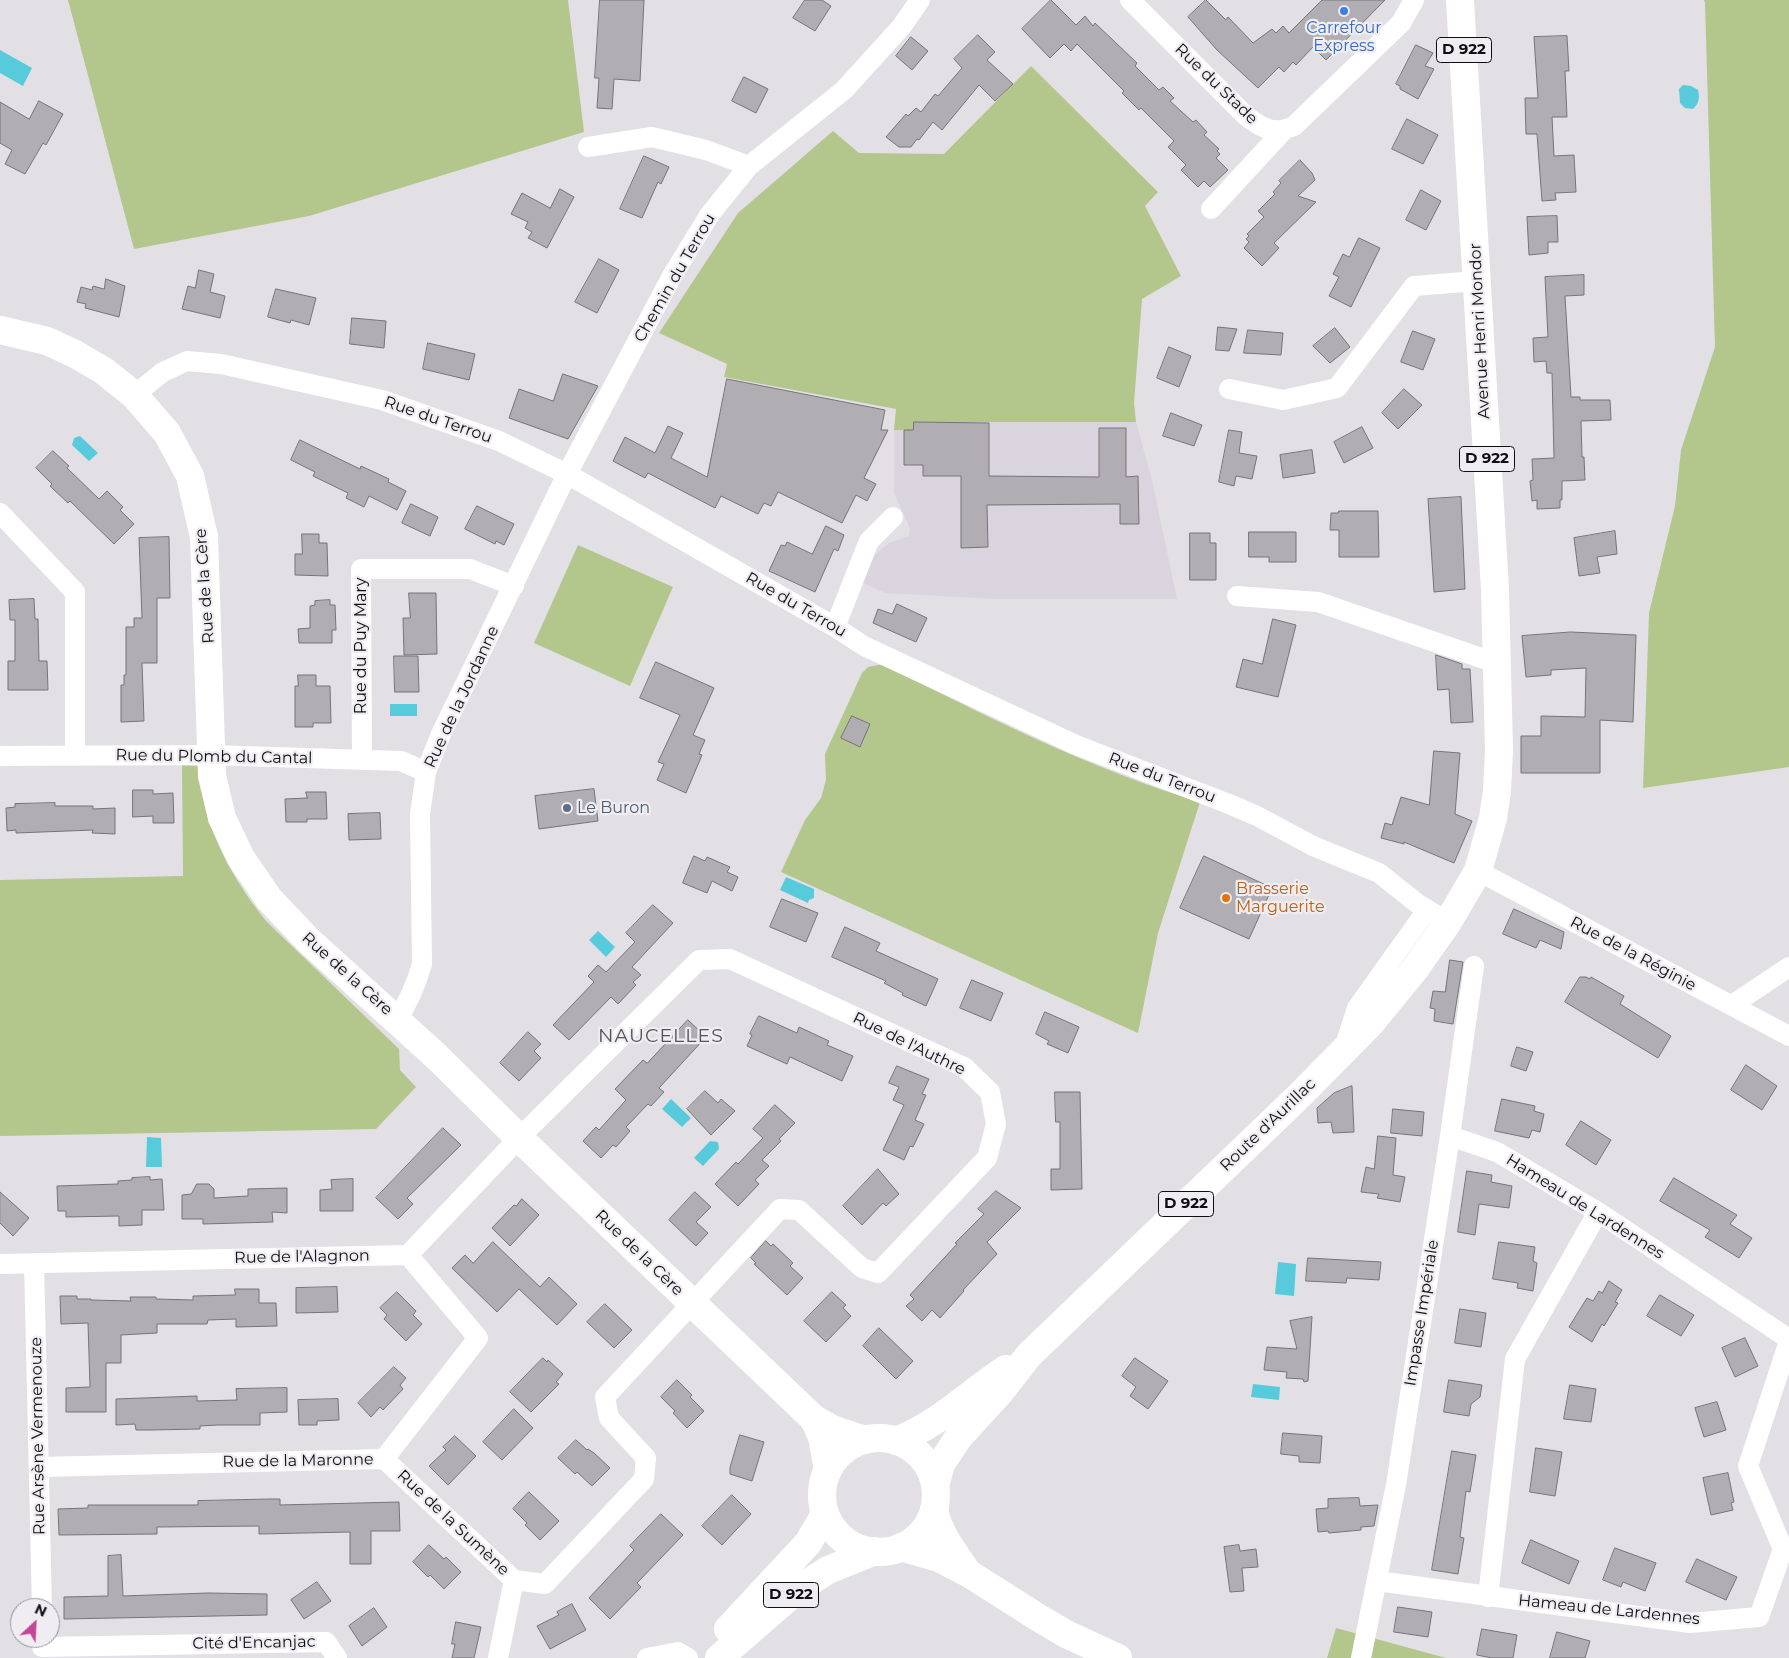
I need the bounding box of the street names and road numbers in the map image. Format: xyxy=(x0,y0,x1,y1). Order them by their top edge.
road number: D 922 xyxy=(1436,38,1492,62)
street label: Rue du Stade xyxy=(1171,40,1261,128)
street label: Chemin du Terrou xyxy=(630,210,720,346)
street label: Avenue Henri Mondor xyxy=(1466,242,1494,420)
street label: Rue du Terrou xyxy=(381,392,495,448)
road number: D 922 xyxy=(1460,446,1514,472)
street label: Rue de la Cère xyxy=(191,528,219,644)
street label: Rue du Terrou xyxy=(742,568,850,642)
street label: Rue du Puy Mary xyxy=(351,578,371,714)
street label: Rue de la Jordanne xyxy=(421,623,503,771)
street label: Rue du Plomb du Cantal xyxy=(115,746,313,768)
street label: Rue du Terrou xyxy=(1106,749,1218,807)
street label: Rue de la Réginie xyxy=(1567,913,1699,995)
street label: Rue de la Cère xyxy=(298,928,396,1020)
street label: Rue de l'Authre xyxy=(850,1008,968,1080)
street label: Route d'Aurillac xyxy=(1216,1075,1320,1175)
street label: Hameau de Lardennes xyxy=(1502,1150,1668,1264)
road number: D 922 xyxy=(1158,1192,1214,1216)
street label: Rue de la Cère xyxy=(591,1206,687,1300)
street label: Impasse Impériale xyxy=(1401,1238,1443,1388)
street label: Rue de l'Alagnon xyxy=(234,1246,370,1268)
street label: Rue Arsène Vermenouze xyxy=(27,1337,49,1535)
street label: Rue de la Maronne xyxy=(222,1450,374,1472)
street label: Rue de la Sumène xyxy=(393,1466,513,1580)
road number: D 922 xyxy=(764,1582,818,1608)
street label: Hameau de Lardennes xyxy=(1517,1591,1701,1629)
street label: Cité d'Encanjac xyxy=(192,1632,316,1654)

